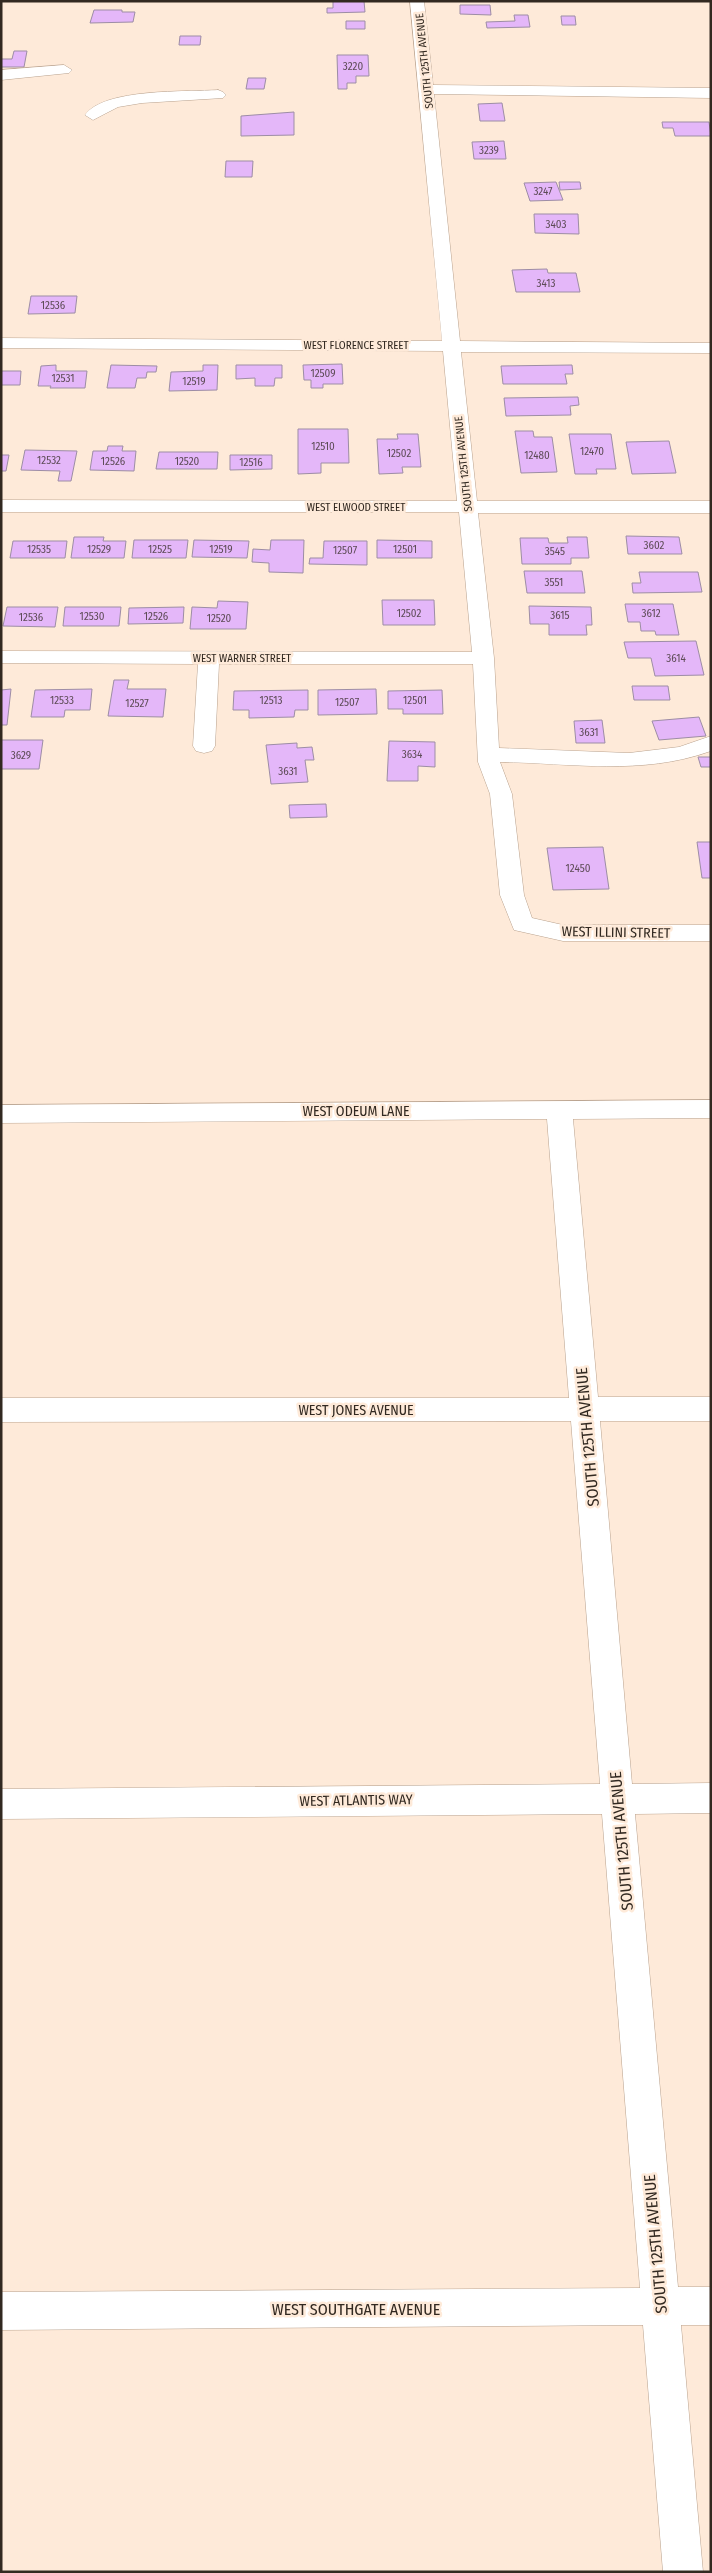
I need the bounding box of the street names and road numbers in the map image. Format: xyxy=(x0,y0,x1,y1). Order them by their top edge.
street label: SOUTH 125TH AVENUE xyxy=(413,13,436,109)
street label: WEST FLORENCE STREET xyxy=(303,339,409,352)
street label: SOUTH 125TH AVENUE xyxy=(452,416,475,512)
street label: WEST ELWOOD STREET xyxy=(307,501,406,514)
street label: WEST WARNER STREET xyxy=(193,652,292,665)
street label: WEST ILLINI STREET xyxy=(561,923,671,942)
street label: WEST ODEUM LANE xyxy=(303,1103,410,1120)
street label: SOUTH 125TH AVENUE xyxy=(572,1367,603,1507)
street label: WEST JONES AVENUE xyxy=(298,1402,414,1419)
street label: SOUTH 125TH AVENUE xyxy=(606,1771,637,1911)
street label: WEST ATLANTIS WAY xyxy=(299,1791,413,1810)
street label: SOUTH 125TH AVENUE xyxy=(640,2174,671,2314)
street label: WEST SOUTHGATE AVENUE xyxy=(272,2300,440,2319)

